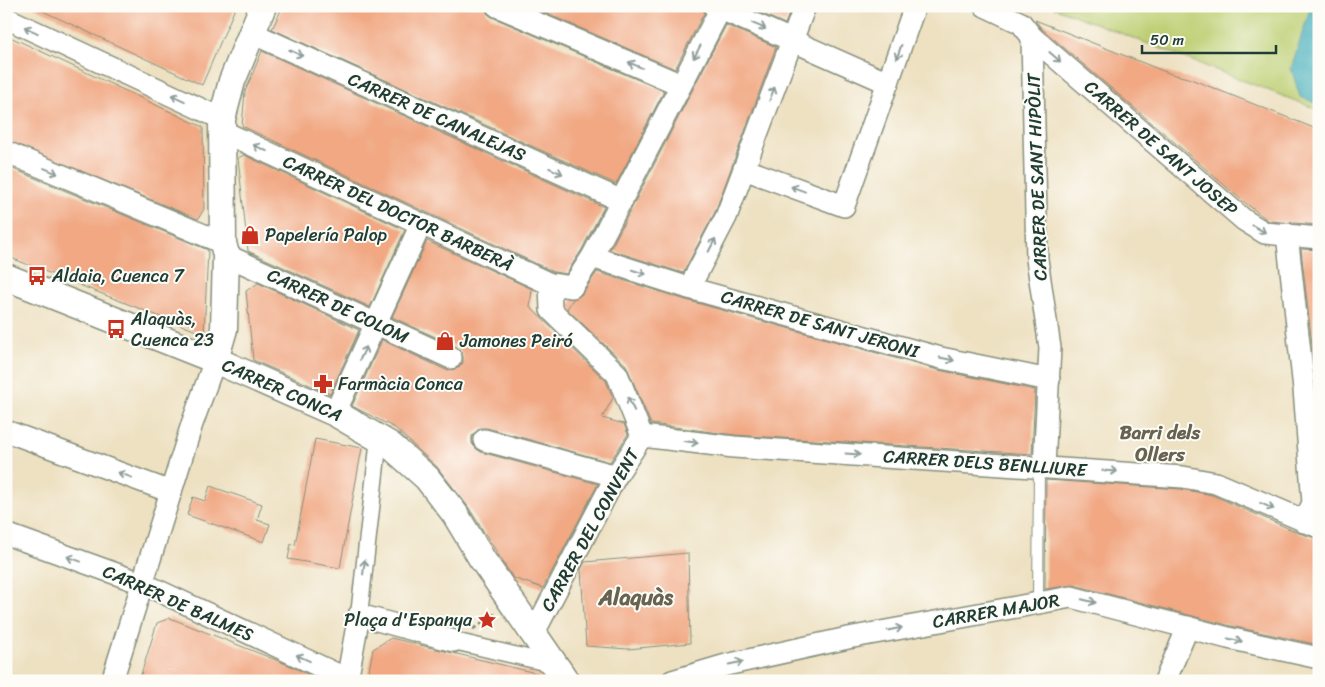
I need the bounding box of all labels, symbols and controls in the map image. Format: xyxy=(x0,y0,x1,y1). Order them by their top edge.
one-way arrow xyxy=(751,21,766,31)
scale bar xyxy=(1142,22,1276,54)
one-way arrow xyxy=(24,24,39,34)
text: 50 m xyxy=(1150,27,1185,53)
one-way arrow xyxy=(692,44,701,59)
one-way arrow xyxy=(894,44,903,60)
one-way arrow xyxy=(288,49,303,59)
one-way arrow xyxy=(1048,51,1061,63)
one-way arrow xyxy=(628,60,643,70)
street label: CARRER DE CANALEJAS xyxy=(343,63,531,171)
street label: CARRER DE SANT HIPÒLIT xyxy=(1017,72,1057,281)
street label: CARRER DE SANT JOSEP xyxy=(1077,72,1246,225)
one-way arrow xyxy=(768,87,778,102)
one-way arrow xyxy=(171,93,186,103)
one-way arrow xyxy=(253,143,268,153)
street label: CARRER DEL DOCTOR BARBERÀ xyxy=(277,145,519,281)
one-way arrow xyxy=(43,167,58,176)
one-way arrow xyxy=(548,167,563,176)
one-way arrow xyxy=(791,184,806,193)
place label: Papelería Palop xyxy=(265,219,388,251)
shop icon: Papelería Palop xyxy=(239,224,261,246)
one-way arrow xyxy=(1252,224,1267,234)
one-way arrow xyxy=(707,237,717,252)
street label: CARRER DE COLOM xyxy=(262,259,415,353)
place label: Aldaia, Cuenca 7 xyxy=(51,260,186,292)
bus stop icon: Aldaia, Cuenca 7 xyxy=(26,265,48,287)
one-way arrow xyxy=(631,268,646,277)
street label: CARRER DE SANT JERONI xyxy=(717,280,925,368)
place label: Alaquàs, Cuenca 23 xyxy=(130,303,214,356)
bus stop icon: Alaquàs, Cuenca 23 xyxy=(105,318,127,340)
place label: Jamones Peiró xyxy=(459,325,573,357)
shop icon: Jamones Peiró xyxy=(434,330,456,352)
one-way arrow xyxy=(359,346,368,361)
street label: CARRER CONCA xyxy=(217,349,347,431)
one-way arrow xyxy=(938,355,954,364)
place label: Farmàcia Conca xyxy=(338,368,464,400)
pharmacy icon: Farmàcia Conca xyxy=(312,373,334,395)
one-way arrow xyxy=(625,397,635,412)
district label: Barri dels Ollers xyxy=(1120,416,1202,471)
one-way arrow xyxy=(683,437,699,447)
street label: CARRER DELS BENLLIURE xyxy=(882,440,1089,486)
street label: CARRER DEL CONVENT xyxy=(532,441,649,617)
one-way arrow xyxy=(845,450,861,459)
one-way arrow xyxy=(1102,467,1118,476)
one-way arrow xyxy=(118,470,133,479)
one-way arrow xyxy=(1259,501,1274,511)
one-way arrow xyxy=(67,554,82,563)
street label: CARRER DE BALMES xyxy=(97,555,259,651)
one-way arrow xyxy=(359,559,369,575)
district label: Alaquàs xyxy=(598,578,674,617)
street label: CARRER MAJOR xyxy=(930,584,1062,638)
one-way arrow xyxy=(1080,597,1096,606)
place label: Plaça d'Espanya xyxy=(344,604,473,636)
place icon: Plaça d'Espanya xyxy=(476,609,498,631)
one-way arrow xyxy=(886,624,902,634)
one-way arrow xyxy=(1227,636,1243,645)
one-way arrow xyxy=(296,653,311,663)
one-way arrow xyxy=(727,658,743,667)

